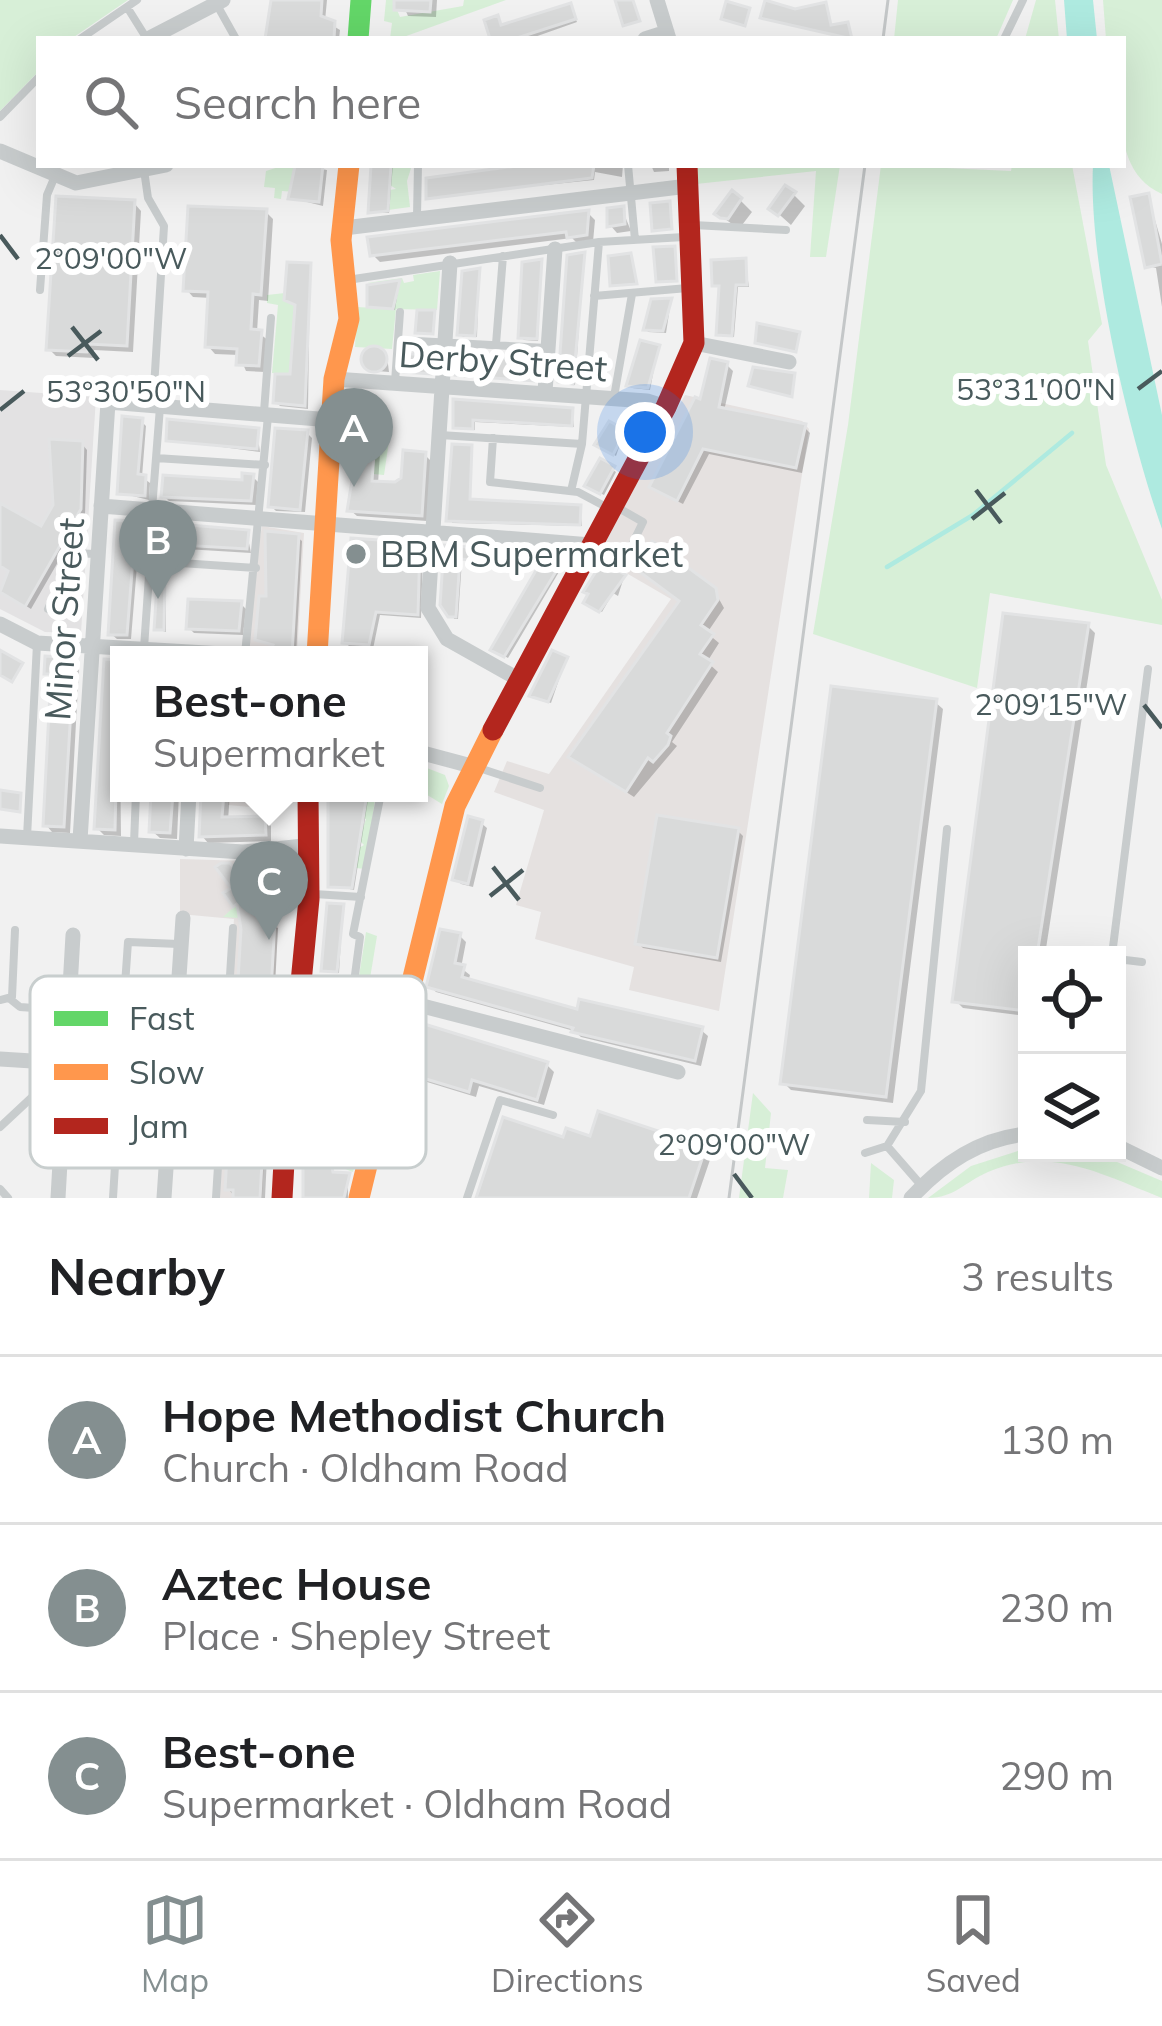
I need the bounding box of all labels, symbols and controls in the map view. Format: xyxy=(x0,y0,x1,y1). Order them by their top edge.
search box xyxy=(36,36,1126,168)
icon: search xyxy=(78,69,144,135)
text: Search here xyxy=(174,74,421,130)
text: 2°09'00"W xyxy=(35,239,187,277)
street label: Derby Street xyxy=(397,331,609,390)
text: 53°31'00"N xyxy=(956,370,1116,408)
text: 53°30'50"N xyxy=(46,372,206,410)
pin: A xyxy=(315,388,393,487)
your location xyxy=(615,402,675,462)
pin: B xyxy=(119,500,197,599)
street label: Minor Street xyxy=(34,516,93,722)
place label: BBM Supermarket xyxy=(380,531,683,576)
marker: BBM Supermarket xyxy=(343,541,369,567)
popup xyxy=(110,646,428,802)
text: Best-one xyxy=(153,672,347,728)
text: 2°09'15"W xyxy=(975,685,1127,723)
text: Supermarket xyxy=(153,728,385,777)
pin: C xyxy=(230,841,308,940)
map controls xyxy=(1018,946,1126,1162)
button: locate xyxy=(1018,946,1126,1054)
legend xyxy=(30,976,426,1168)
text: Fast xyxy=(129,997,194,1038)
text: Slow xyxy=(129,1051,205,1092)
button: layers xyxy=(1018,1054,1126,1162)
text: Jam xyxy=(129,1105,189,1146)
text: 2°09'00"W xyxy=(658,1125,810,1163)
text: Nearby xyxy=(48,1244,225,1308)
text: 3 results xyxy=(961,1252,1114,1301)
text: Hope Methodist Church xyxy=(162,1387,666,1443)
text: A xyxy=(72,1415,102,1464)
text: 130 m xyxy=(999,1415,1114,1464)
text: Church · Oldham Road xyxy=(162,1443,569,1492)
text: Aztec House xyxy=(162,1555,431,1611)
text: B xyxy=(74,1583,100,1632)
text: 230 m xyxy=(999,1583,1114,1632)
text: Place · Shepley Street xyxy=(162,1611,550,1660)
text: Best-one xyxy=(162,1723,356,1779)
text: C xyxy=(74,1751,100,1800)
text: 290 m xyxy=(999,1751,1114,1800)
text: Supermarket · Oldham Road xyxy=(162,1779,672,1828)
tab: Map xyxy=(141,1887,209,2000)
tab: Directions xyxy=(491,1887,644,2000)
tab: Saved xyxy=(926,1887,1021,2000)

